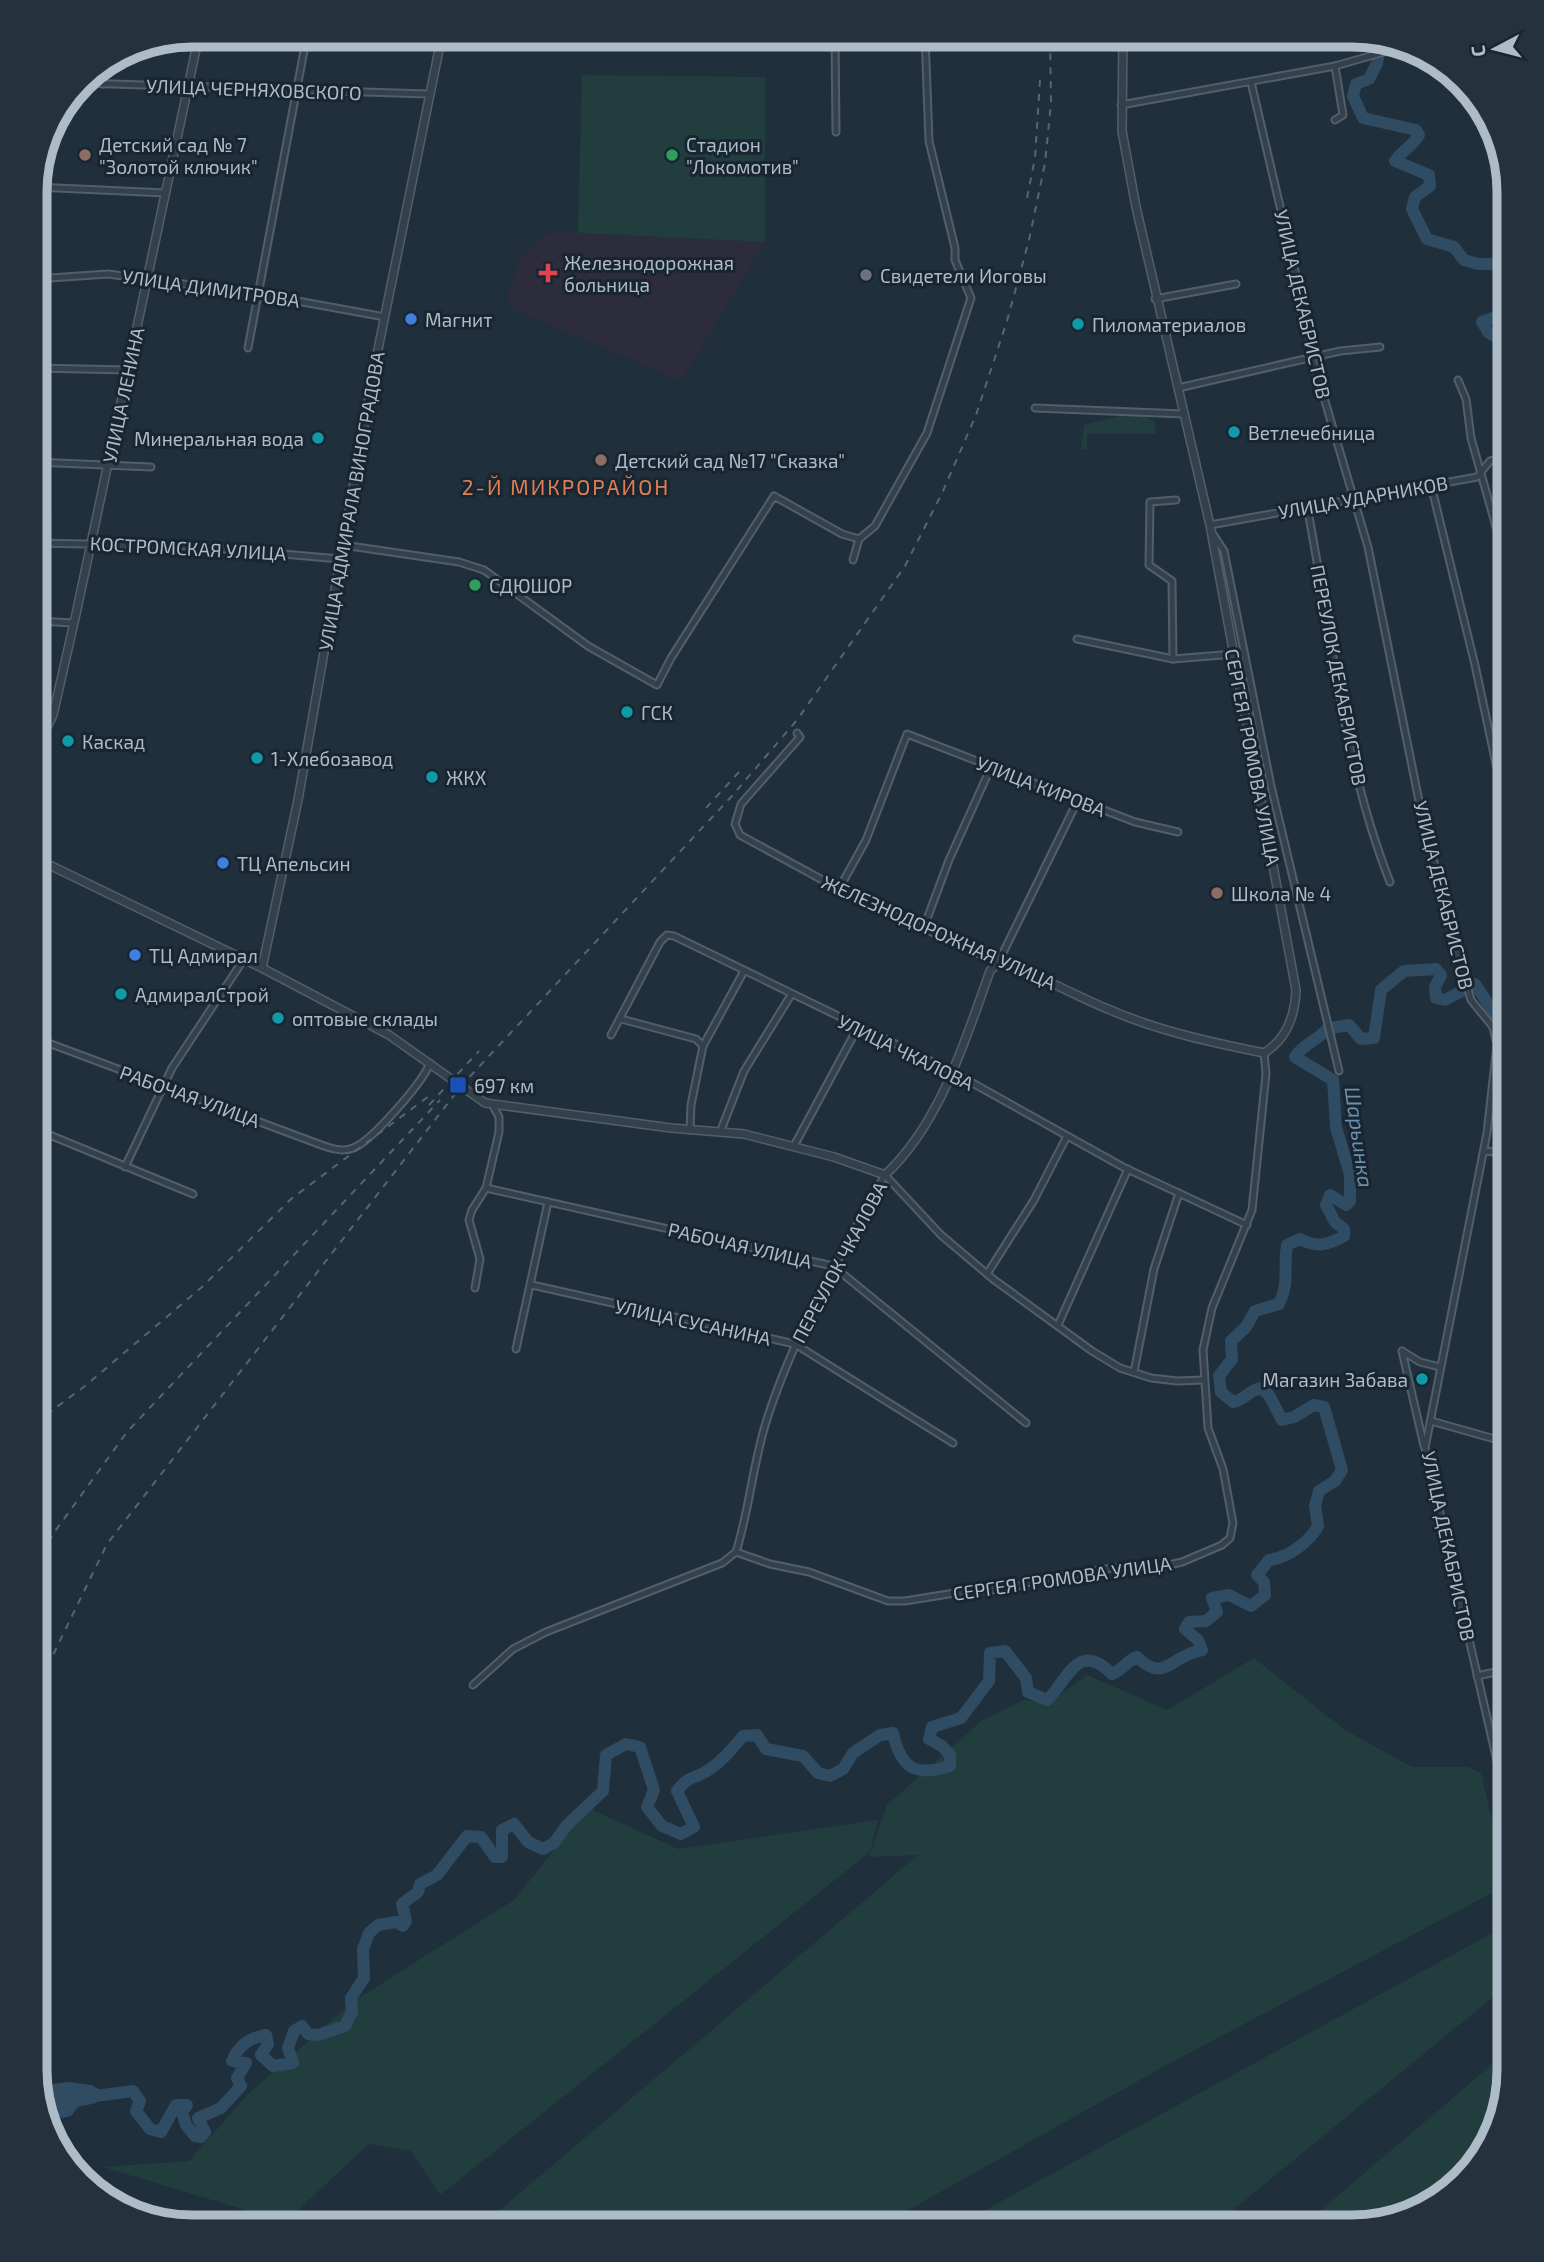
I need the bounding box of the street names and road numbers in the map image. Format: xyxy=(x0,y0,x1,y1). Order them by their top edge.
street label: УЛИЦА ЧЕРНЯХОВСКОГО xyxy=(146,74,362,104)
street label: УЛИЦА ДЕКАБРИСТОВ xyxy=(1270,207,1336,401)
street label: УЛИЦА ДИМИТРОВА xyxy=(121,264,301,312)
street label: УЛИЦА ЛЕНИНА xyxy=(97,325,149,465)
street label: УЛИЦА АДМИРАЛА ВИНОГРАДОВА xyxy=(313,349,389,652)
street label: УЛИЦА УДАРНИКОВ xyxy=(1276,471,1450,523)
street label: КОСТРОМСКАЯ УЛИЦА xyxy=(89,531,287,565)
street label: ПЕРЕУЛОК ДЕКАБРИСТОВ xyxy=(1306,563,1372,787)
street label: СЕРГЕЯ ГРОМОВА УЛИЦА xyxy=(1221,647,1285,867)
street label: УЛИЦА КИРОВА xyxy=(973,751,1109,821)
street label: УЛИЦА ДЕКАБРИСТОВ xyxy=(1409,798,1479,992)
street label: ЖЕЛЕЗНОДОРОЖНАЯ УЛИЦА xyxy=(818,870,1060,994)
street label: УЛИЦА ЧКАЛОВА xyxy=(834,1009,978,1095)
street label: РАБОЧАЯ УЛИЦА xyxy=(117,1060,263,1132)
street label: ПЕРЕУЛОК ЧКАЛОВА xyxy=(787,1177,891,1347)
street label: РАБОЧАЯ УЛИЦА xyxy=(666,1217,814,1273)
street label: УЛИЦА СУСАНИНА xyxy=(613,1294,773,1350)
street label: УЛИЦА ДЕКАБРИСТОВ xyxy=(1418,1449,1480,1643)
street label: СЕРГЕЯ ГРОМОВА УЛИЦА xyxy=(951,1551,1173,1605)

